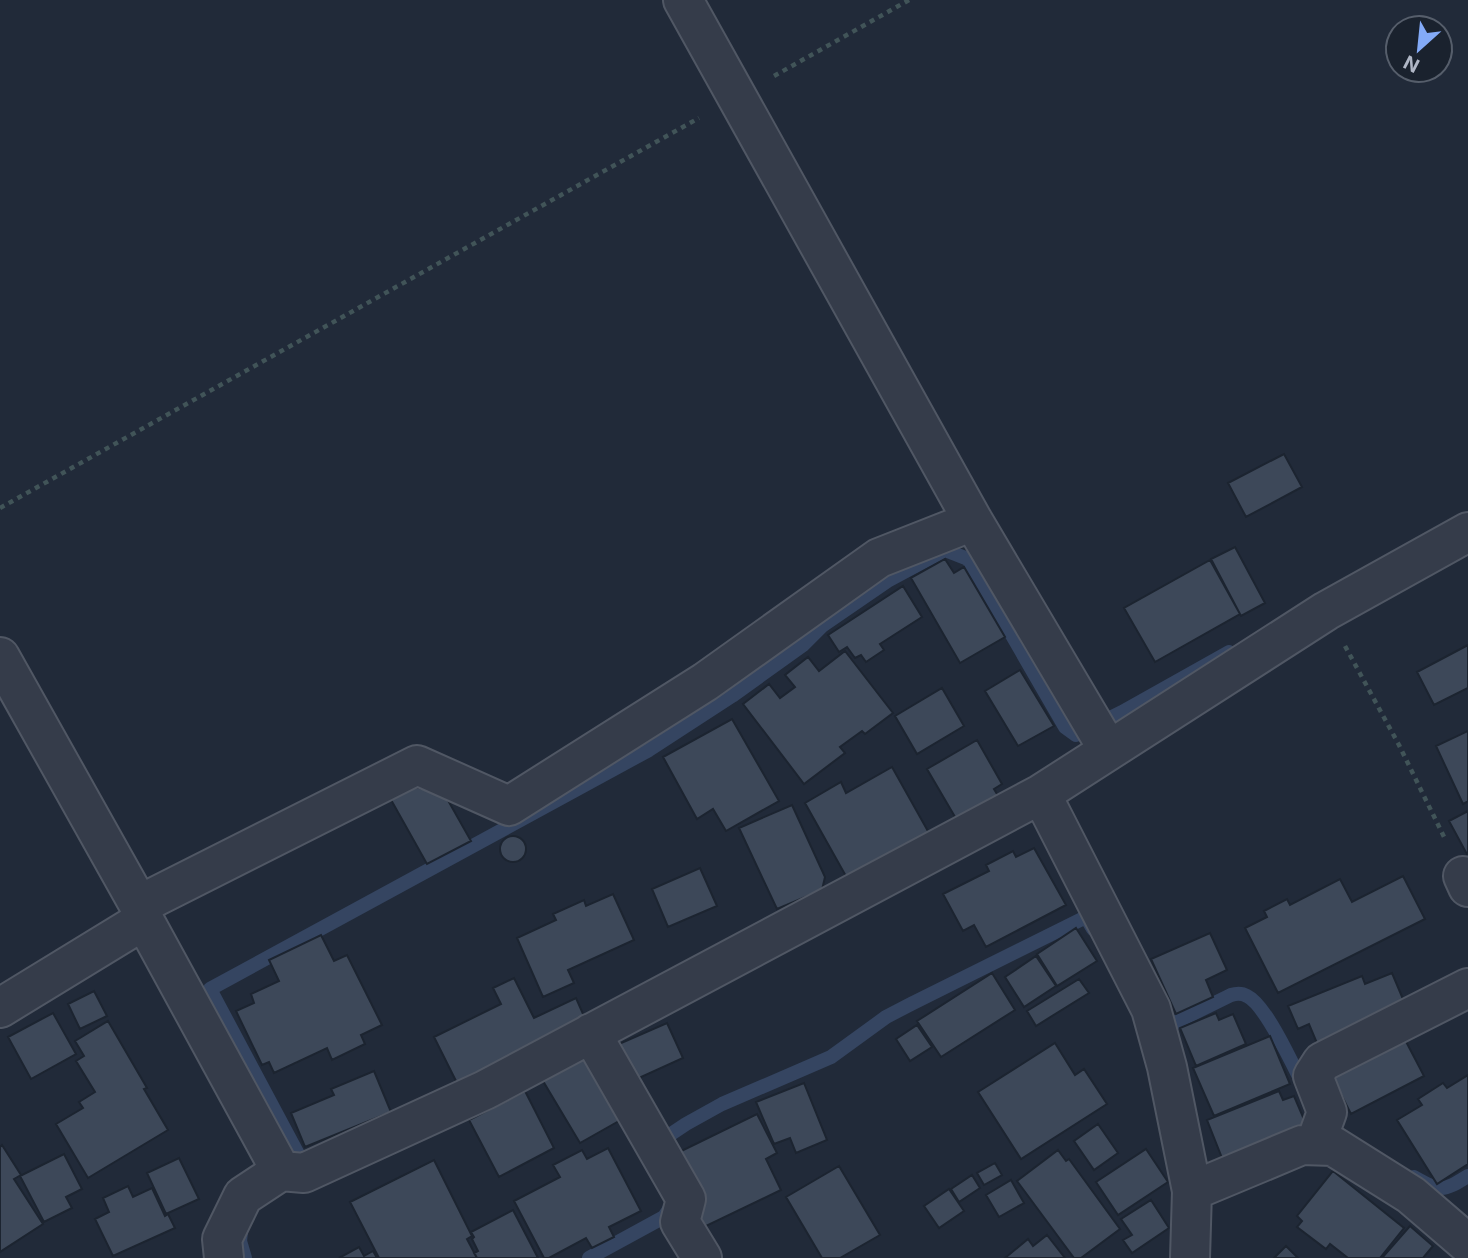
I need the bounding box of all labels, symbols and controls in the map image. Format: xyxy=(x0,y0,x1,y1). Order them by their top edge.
north arrow xyxy=(1384,14,1454,84)
text: N xyxy=(1400,50,1423,77)

